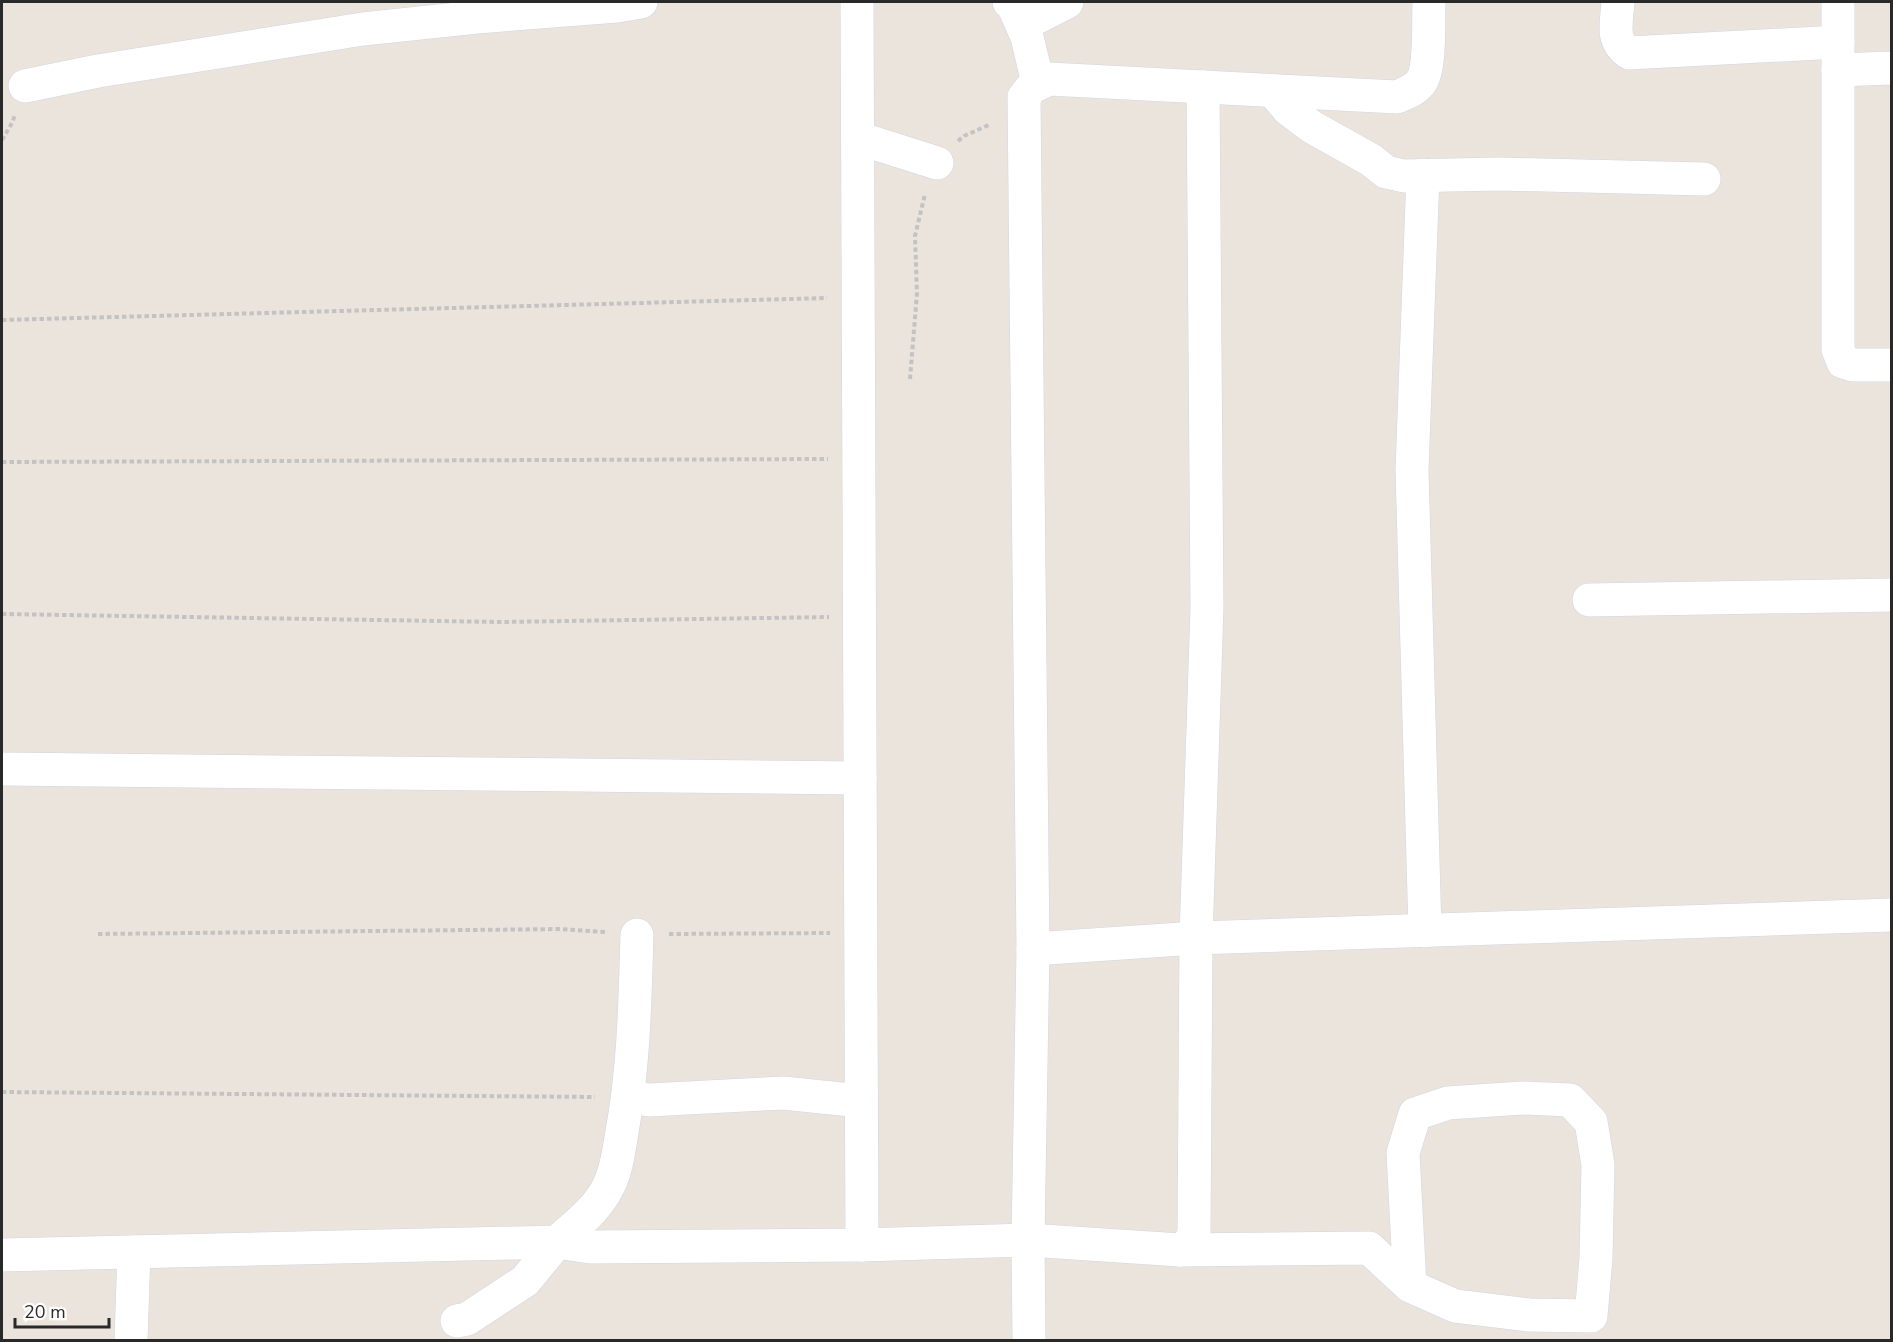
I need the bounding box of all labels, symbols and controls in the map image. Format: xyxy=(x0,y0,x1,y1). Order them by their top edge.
scale bar xyxy=(15,1291,110,1329)
text: 20 m xyxy=(24,1300,66,1324)

